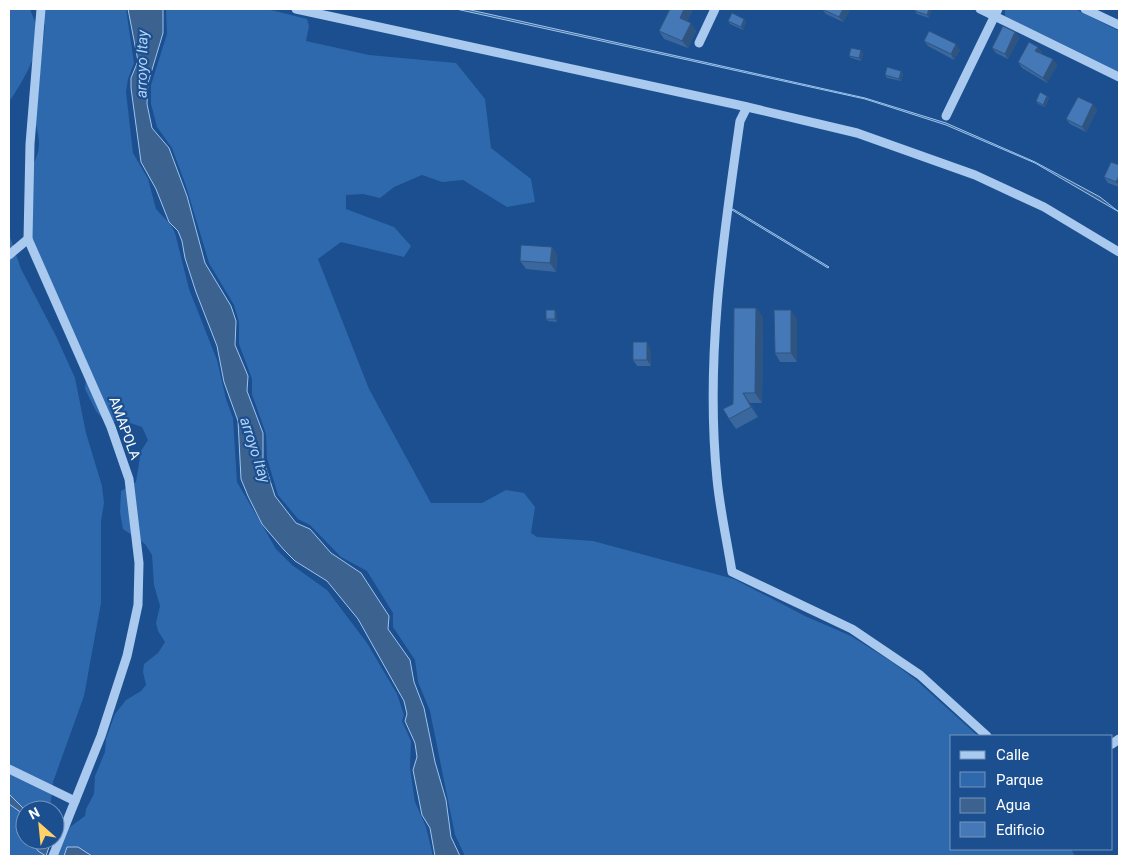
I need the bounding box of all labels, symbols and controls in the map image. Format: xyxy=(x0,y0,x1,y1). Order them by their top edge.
water label: arroyo Itay xyxy=(132,29,152,98)
street label: AMAPOLA xyxy=(106,394,144,462)
water label: arroyo Itay xyxy=(236,415,274,486)
legend xyxy=(950,735,1113,850)
text: Calle xyxy=(996,746,1029,764)
text: Parque xyxy=(996,771,1043,789)
text: Agua xyxy=(996,796,1031,814)
north arrow xyxy=(15,800,65,850)
text: N xyxy=(26,804,42,823)
text: Edificio xyxy=(996,821,1045,839)

